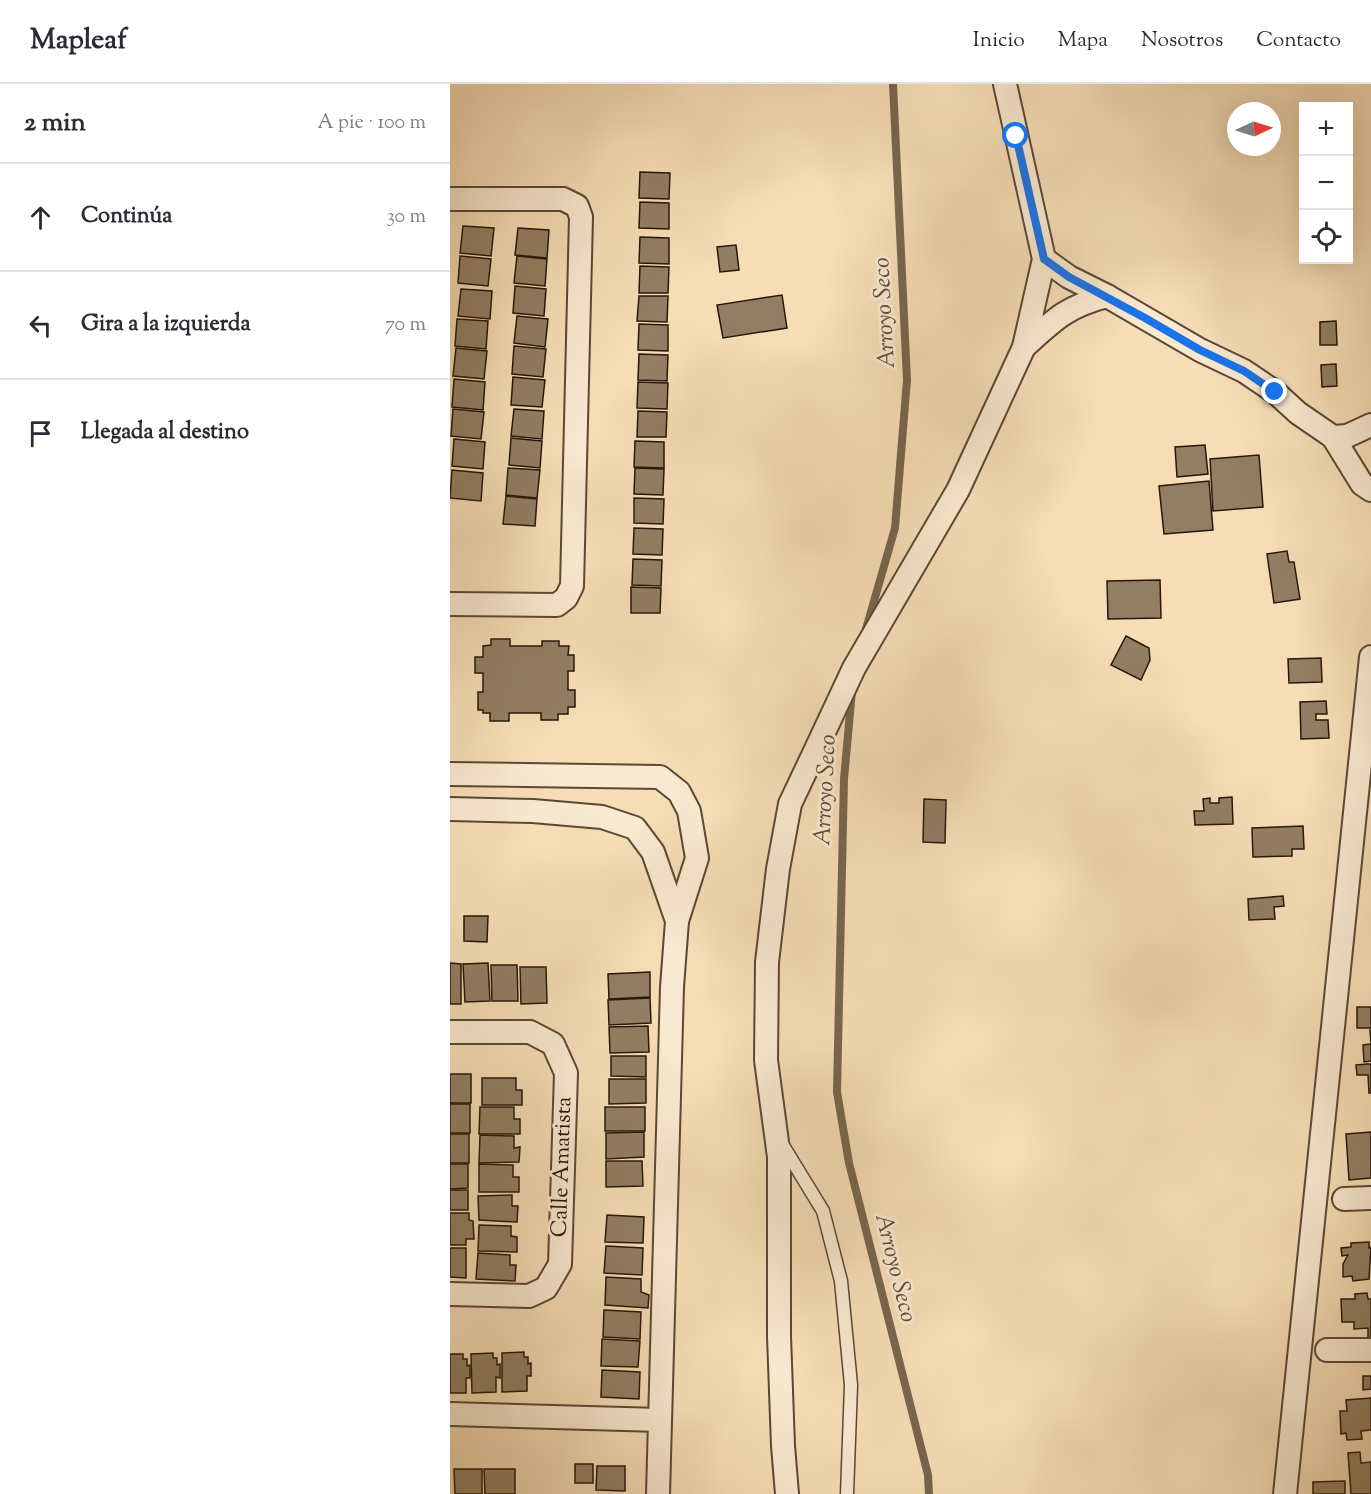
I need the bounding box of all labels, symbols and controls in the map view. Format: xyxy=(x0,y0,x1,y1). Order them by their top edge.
text: Mapleaf xyxy=(30,21,127,61)
text: Inicio xyxy=(973,26,1025,56)
text: Mapa xyxy=(1058,26,1108,56)
text: Nosotros xyxy=(1141,26,1223,56)
text: Contacto xyxy=(1256,26,1341,56)
north arrow xyxy=(1227,102,1281,156)
map controls xyxy=(1299,102,1353,264)
button: + xyxy=(1299,102,1353,156)
text: 2 min xyxy=(24,105,86,142)
text: A pie · 100 m xyxy=(317,109,426,138)
route start xyxy=(1002,122,1028,148)
button: − xyxy=(1299,156,1353,210)
icon: ahead xyxy=(24,201,57,234)
text: Continúa xyxy=(81,201,172,233)
text: 30 m xyxy=(387,203,426,232)
button: locate xyxy=(1299,210,1353,264)
water label: Arroyo Seco xyxy=(865,256,905,370)
icon: left xyxy=(24,309,57,342)
text: Gira a la izquierda xyxy=(81,309,251,341)
text: 70 m xyxy=(385,311,426,340)
route end xyxy=(1261,378,1287,404)
icon: arrive xyxy=(24,417,57,450)
text: Llegada al destino xyxy=(81,417,249,449)
water label: Arroyo Seco xyxy=(806,733,846,847)
street label: Calle Amatista xyxy=(545,1096,581,1238)
water label: Arroyo Seco xyxy=(865,1210,925,1326)

